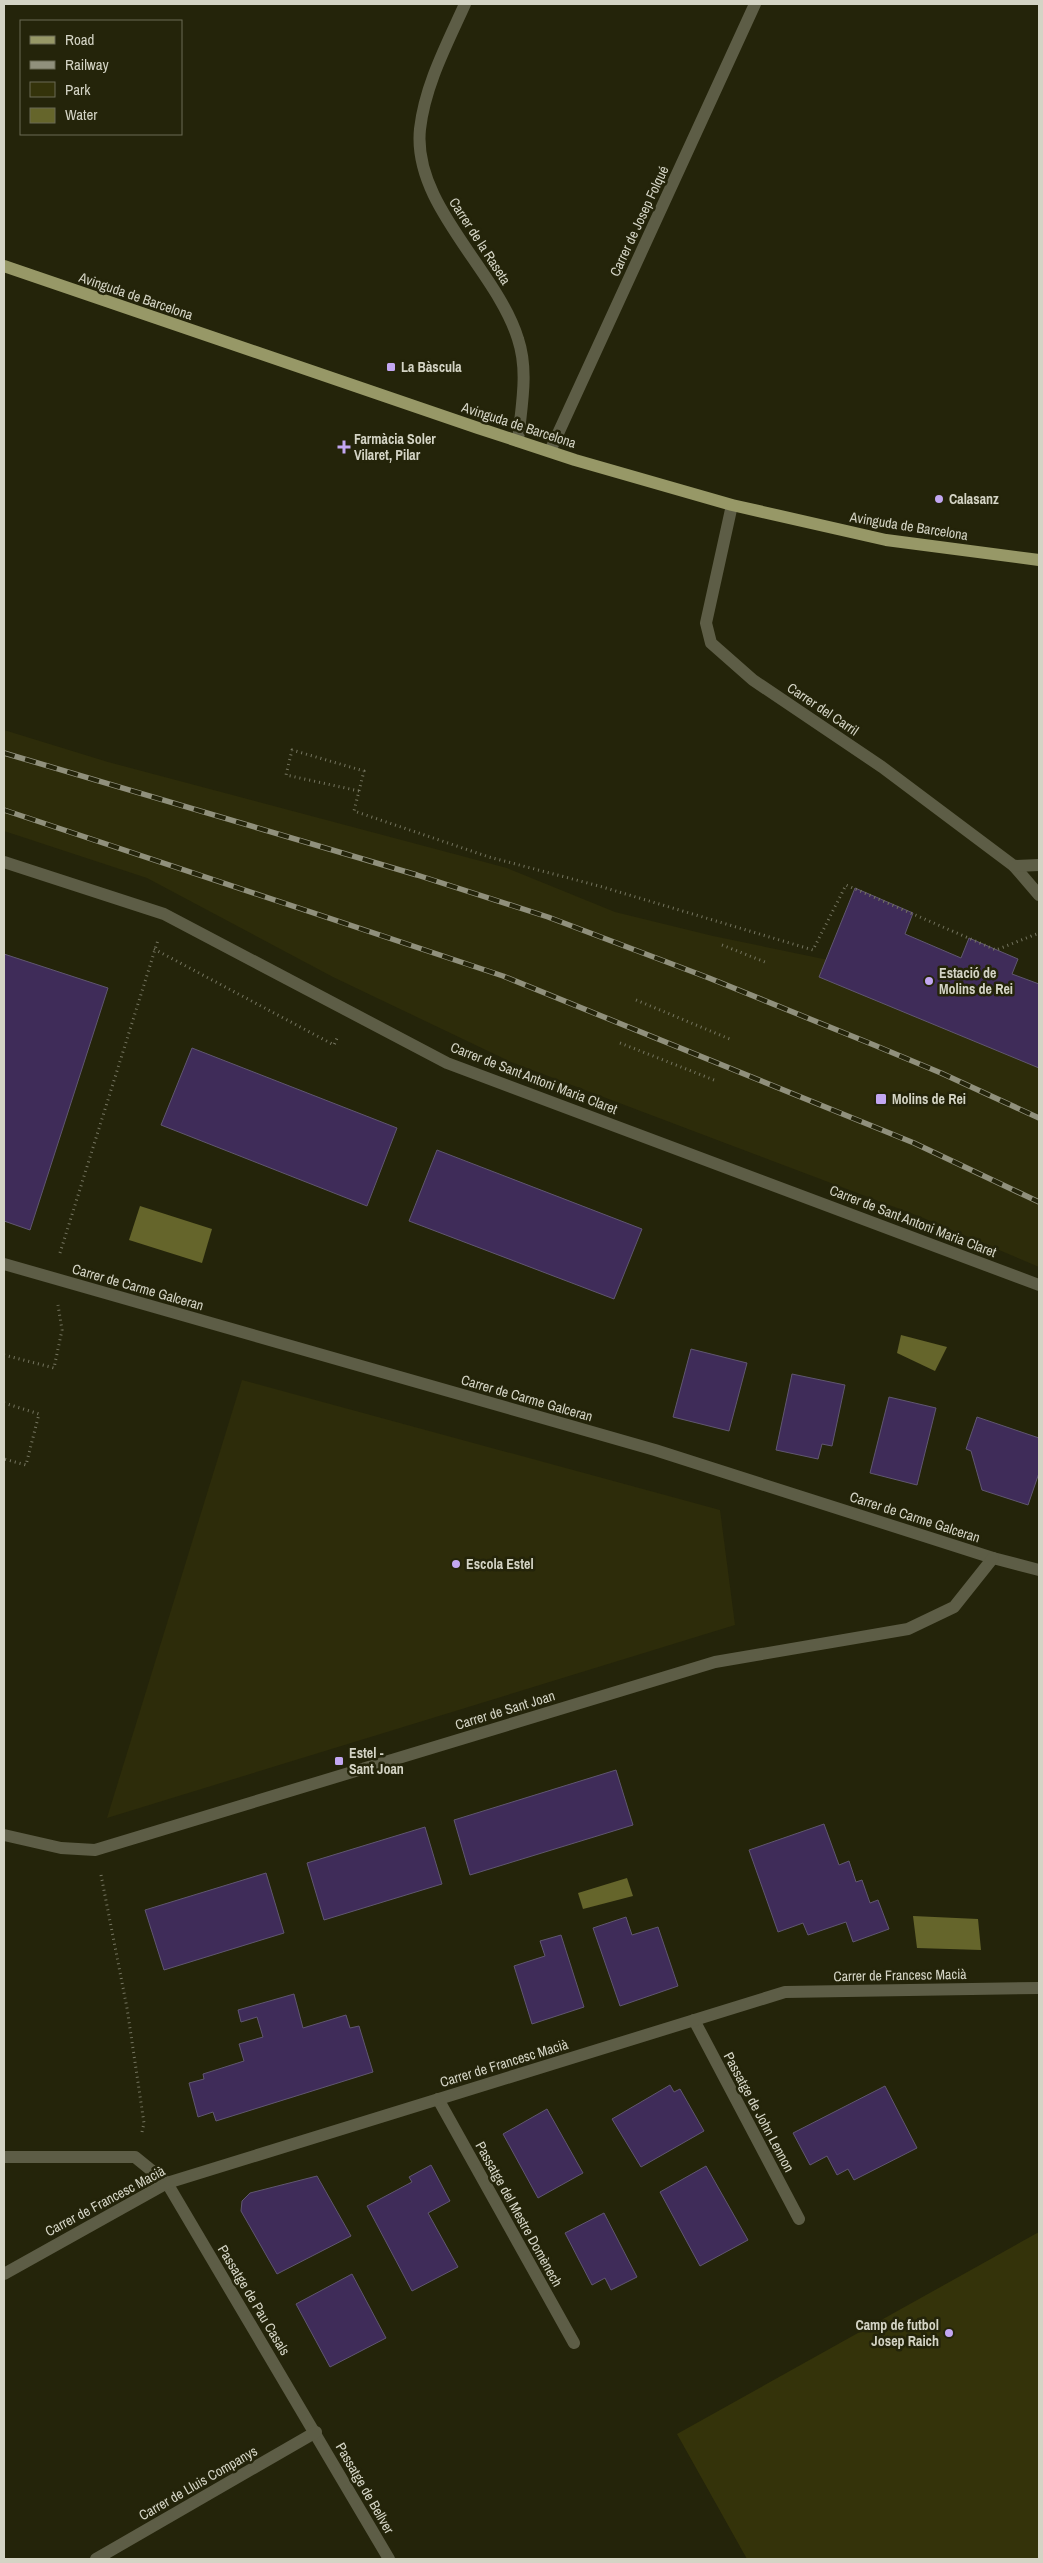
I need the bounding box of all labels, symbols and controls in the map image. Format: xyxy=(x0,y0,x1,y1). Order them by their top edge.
legend xyxy=(20,20,182,135)
text: Road xyxy=(65,29,94,50)
text: Railway xyxy=(65,54,110,75)
text: Park xyxy=(65,79,91,100)
text: Water xyxy=(65,104,97,125)
street label: Carrer de Josep Folqué xyxy=(605,163,673,279)
street label: Carrer de la Raseta xyxy=(445,194,515,288)
street label: Avinguda de Barcelona xyxy=(76,268,196,324)
place label: La Bàscula xyxy=(401,358,462,376)
marker: La Bàscula xyxy=(385,361,397,373)
street label: Avinguda de Barcelona xyxy=(459,398,579,452)
place label: Farmàcia Soler Vilaret, Pilar xyxy=(354,430,436,464)
marker: Farmàcia Soler Vilaret, Pilar xyxy=(338,441,350,453)
place label: Calasanz xyxy=(949,490,999,508)
marker: Calasanz xyxy=(933,493,945,505)
street label: Avinguda de Barcelona xyxy=(848,508,970,544)
street label: Carrer del Carril xyxy=(784,679,862,739)
place label: Estació de Molins de Rei xyxy=(939,964,1013,998)
marker: Estació de Molins de Rei xyxy=(923,975,935,987)
street label: Carrer de Sant Antoni Maria Claret xyxy=(448,1038,620,1118)
place label: Molins de Rei xyxy=(892,1090,966,1108)
marker: Molins de Rei xyxy=(874,1092,888,1106)
street label: Carrer de Sant Antoni Maria Claret xyxy=(827,1181,999,1261)
street label: Carrer de Carme Galceran xyxy=(70,1260,206,1314)
street label: Carrer de Carme Galceran xyxy=(459,1371,595,1425)
street label: Carrer de Carme Galceran xyxy=(848,1487,982,1547)
place label: Escola Estel xyxy=(466,1555,534,1573)
marker: Escola Estel xyxy=(450,1558,462,1570)
street label: Carrer de Sant Joan xyxy=(453,1686,557,1734)
place label: Estel - Sant Joan xyxy=(349,1744,404,1778)
marker: Estel - Sant Joan xyxy=(333,1755,345,1767)
street label: Carrer de Francesc Macià xyxy=(833,1965,967,1985)
street label: Carrer de Francesc Macià xyxy=(438,2035,571,2091)
street label: Passatge de John Lennon xyxy=(720,2049,798,2175)
street label: Passatge del Mestre Domènech xyxy=(472,2138,566,2290)
street label: Carrer de Francesc Macià xyxy=(42,2161,169,2240)
street label: Passatge de Pau Casals xyxy=(214,2241,294,2359)
place label: Camp de futbol Josep Raich xyxy=(855,2316,939,2350)
marker: Camp de futbol Josep Raich xyxy=(943,2327,955,2339)
street label: Passatge de Bellver xyxy=(332,2439,398,2537)
street label: Carrer de Lluis Companys xyxy=(135,2442,261,2524)

